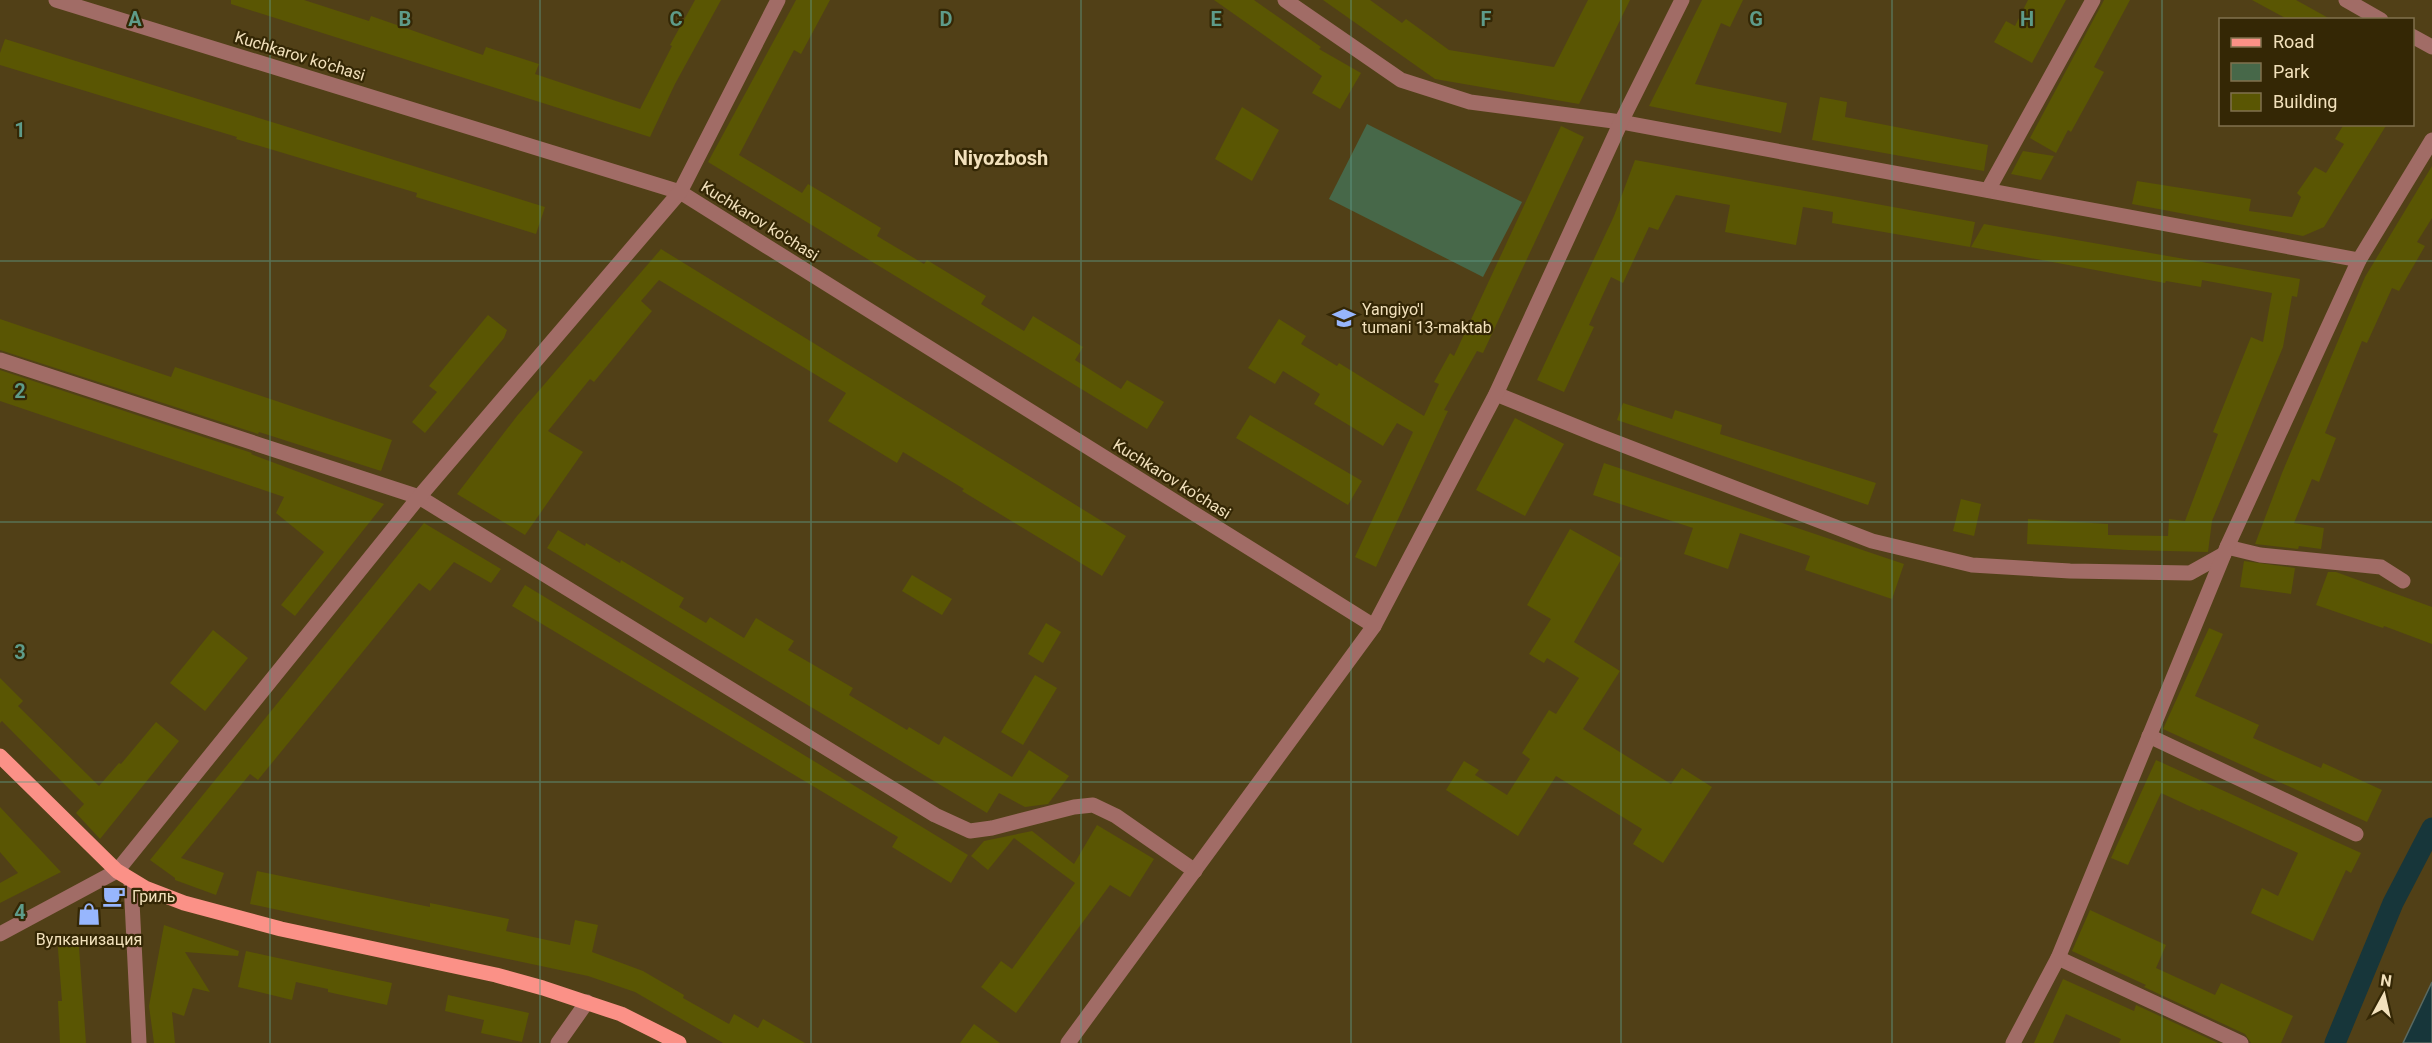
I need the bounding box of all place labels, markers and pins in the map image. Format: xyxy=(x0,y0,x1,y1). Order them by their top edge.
place label: Yangiyo'l tumani 13-maktab xyxy=(1362,300,1492,337)
school or university icon: Yangiyo'l tumani 13-maktab xyxy=(1331,305,1357,331)
cafe icon: Гриль xyxy=(101,883,127,909)
place label: Гриль xyxy=(132,887,175,906)
shop icon: Вулканизация xyxy=(76,901,102,927)
place label: Вулканизация xyxy=(36,930,142,949)

